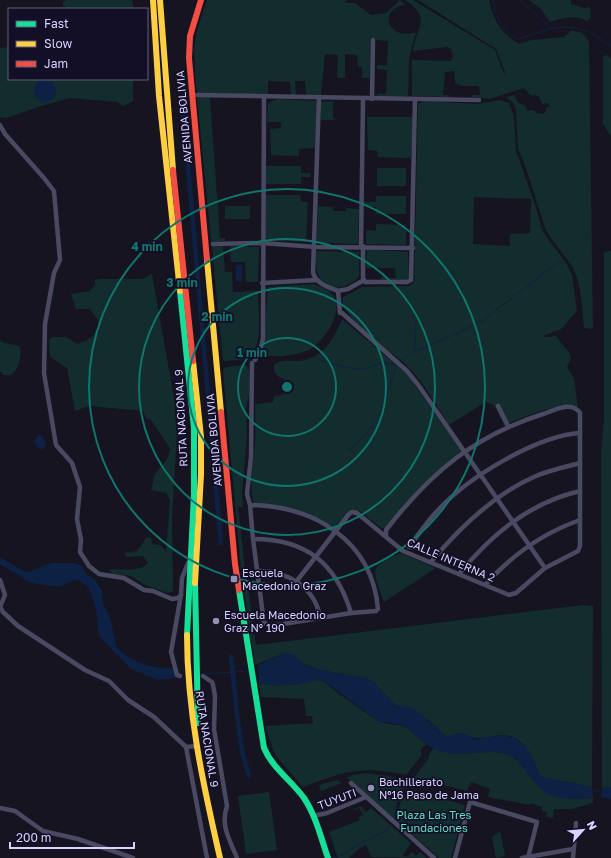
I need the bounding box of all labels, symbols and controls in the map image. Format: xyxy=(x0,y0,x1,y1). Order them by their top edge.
legend xyxy=(8,8,148,80)
text: Fast xyxy=(44,16,69,31)
text: Slow xyxy=(44,36,72,51)
text: Jam xyxy=(44,56,68,71)
street label: AVENIDA BOLIVIA xyxy=(173,69,194,164)
text: 4 min xyxy=(131,239,163,254)
text: 3 min xyxy=(166,275,198,290)
text: 2 min xyxy=(201,309,233,324)
text: 1 min xyxy=(237,345,267,360)
street label: RUTA NACIONAL 9 xyxy=(171,369,190,467)
centre of rings xyxy=(280,380,294,394)
street label: AVENIDA BOLIVIA xyxy=(203,392,224,487)
street label: CALLE INTERNA 2 xyxy=(405,535,497,584)
place label: Escuela Macedonio Graz xyxy=(242,566,327,592)
marker: Escuela Macedonio Graz xyxy=(229,574,239,584)
place label: Escuela Macedonio Graz N° 190 xyxy=(224,608,326,634)
marker: Escuela Macedonio Graz N° 190 xyxy=(211,616,221,626)
street label: RUTA NACIONAL 9 xyxy=(193,690,222,788)
place label: Bachillerato Nº16 Paso de Jama xyxy=(379,775,479,801)
marker: Bachillerato Nº16 Paso de Jama xyxy=(366,783,376,793)
street label: TUYUTI xyxy=(316,786,358,812)
park label: Plaza Las Tres Fundaciones xyxy=(397,808,472,834)
north arrow xyxy=(563,810,603,850)
text: N xyxy=(585,819,600,832)
scale bar xyxy=(10,824,134,850)
text: 200 m xyxy=(16,830,51,845)

